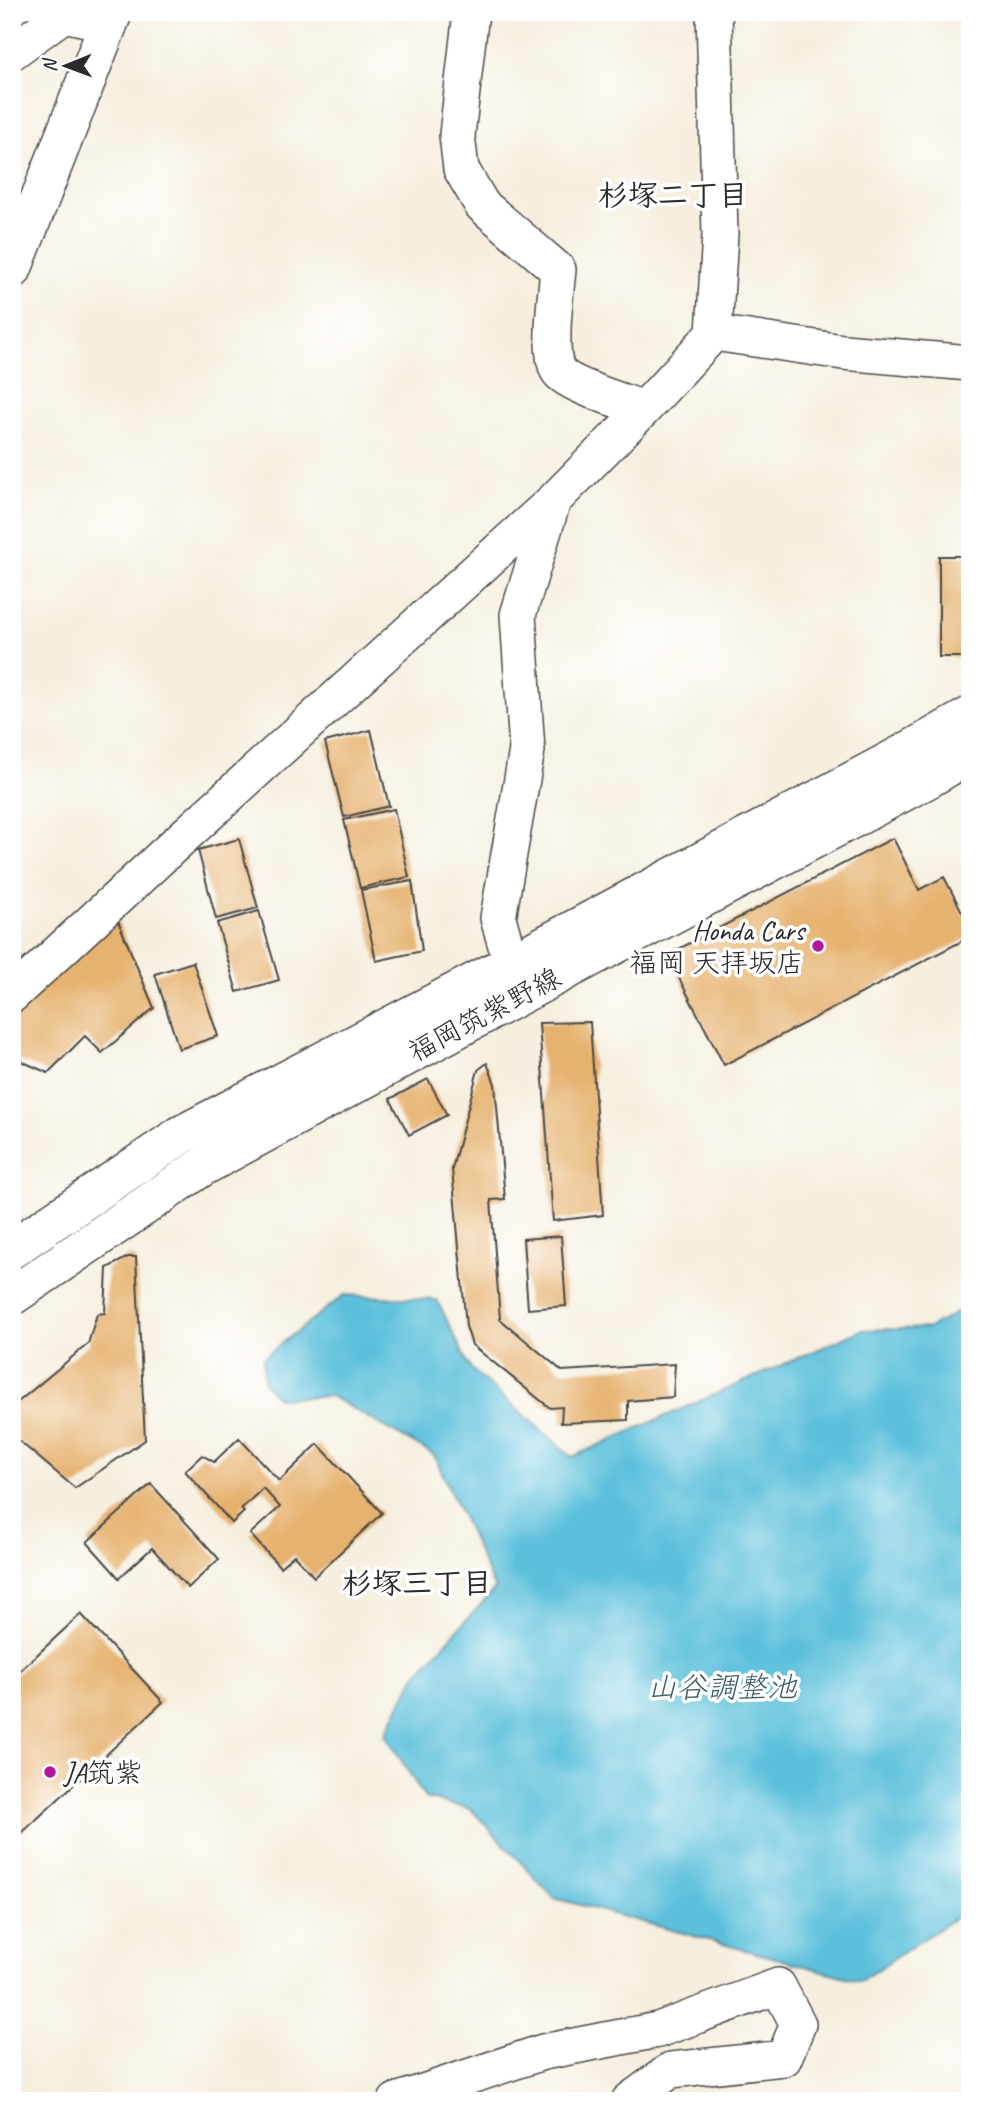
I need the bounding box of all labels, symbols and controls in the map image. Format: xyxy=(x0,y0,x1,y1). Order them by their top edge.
north arrow xyxy=(32,32,102,102)
text: N xyxy=(38,57,62,72)
district label: 杉塚二丁目 xyxy=(598,176,748,214)
place label: Honda Cars 福岡 天拝坂店 xyxy=(629,913,806,980)
marker: Honda Cars 福岡 天拝坂店 xyxy=(810,938,826,954)
street label: 福岡筑紫野線 xyxy=(402,960,567,1069)
district label: 杉塚三丁目 xyxy=(342,1564,492,1602)
water label: 山谷調整池 xyxy=(647,1668,798,1706)
place label: JA筑紫 xyxy=(62,1755,143,1790)
marker: JA筑紫 xyxy=(42,1764,58,1780)

